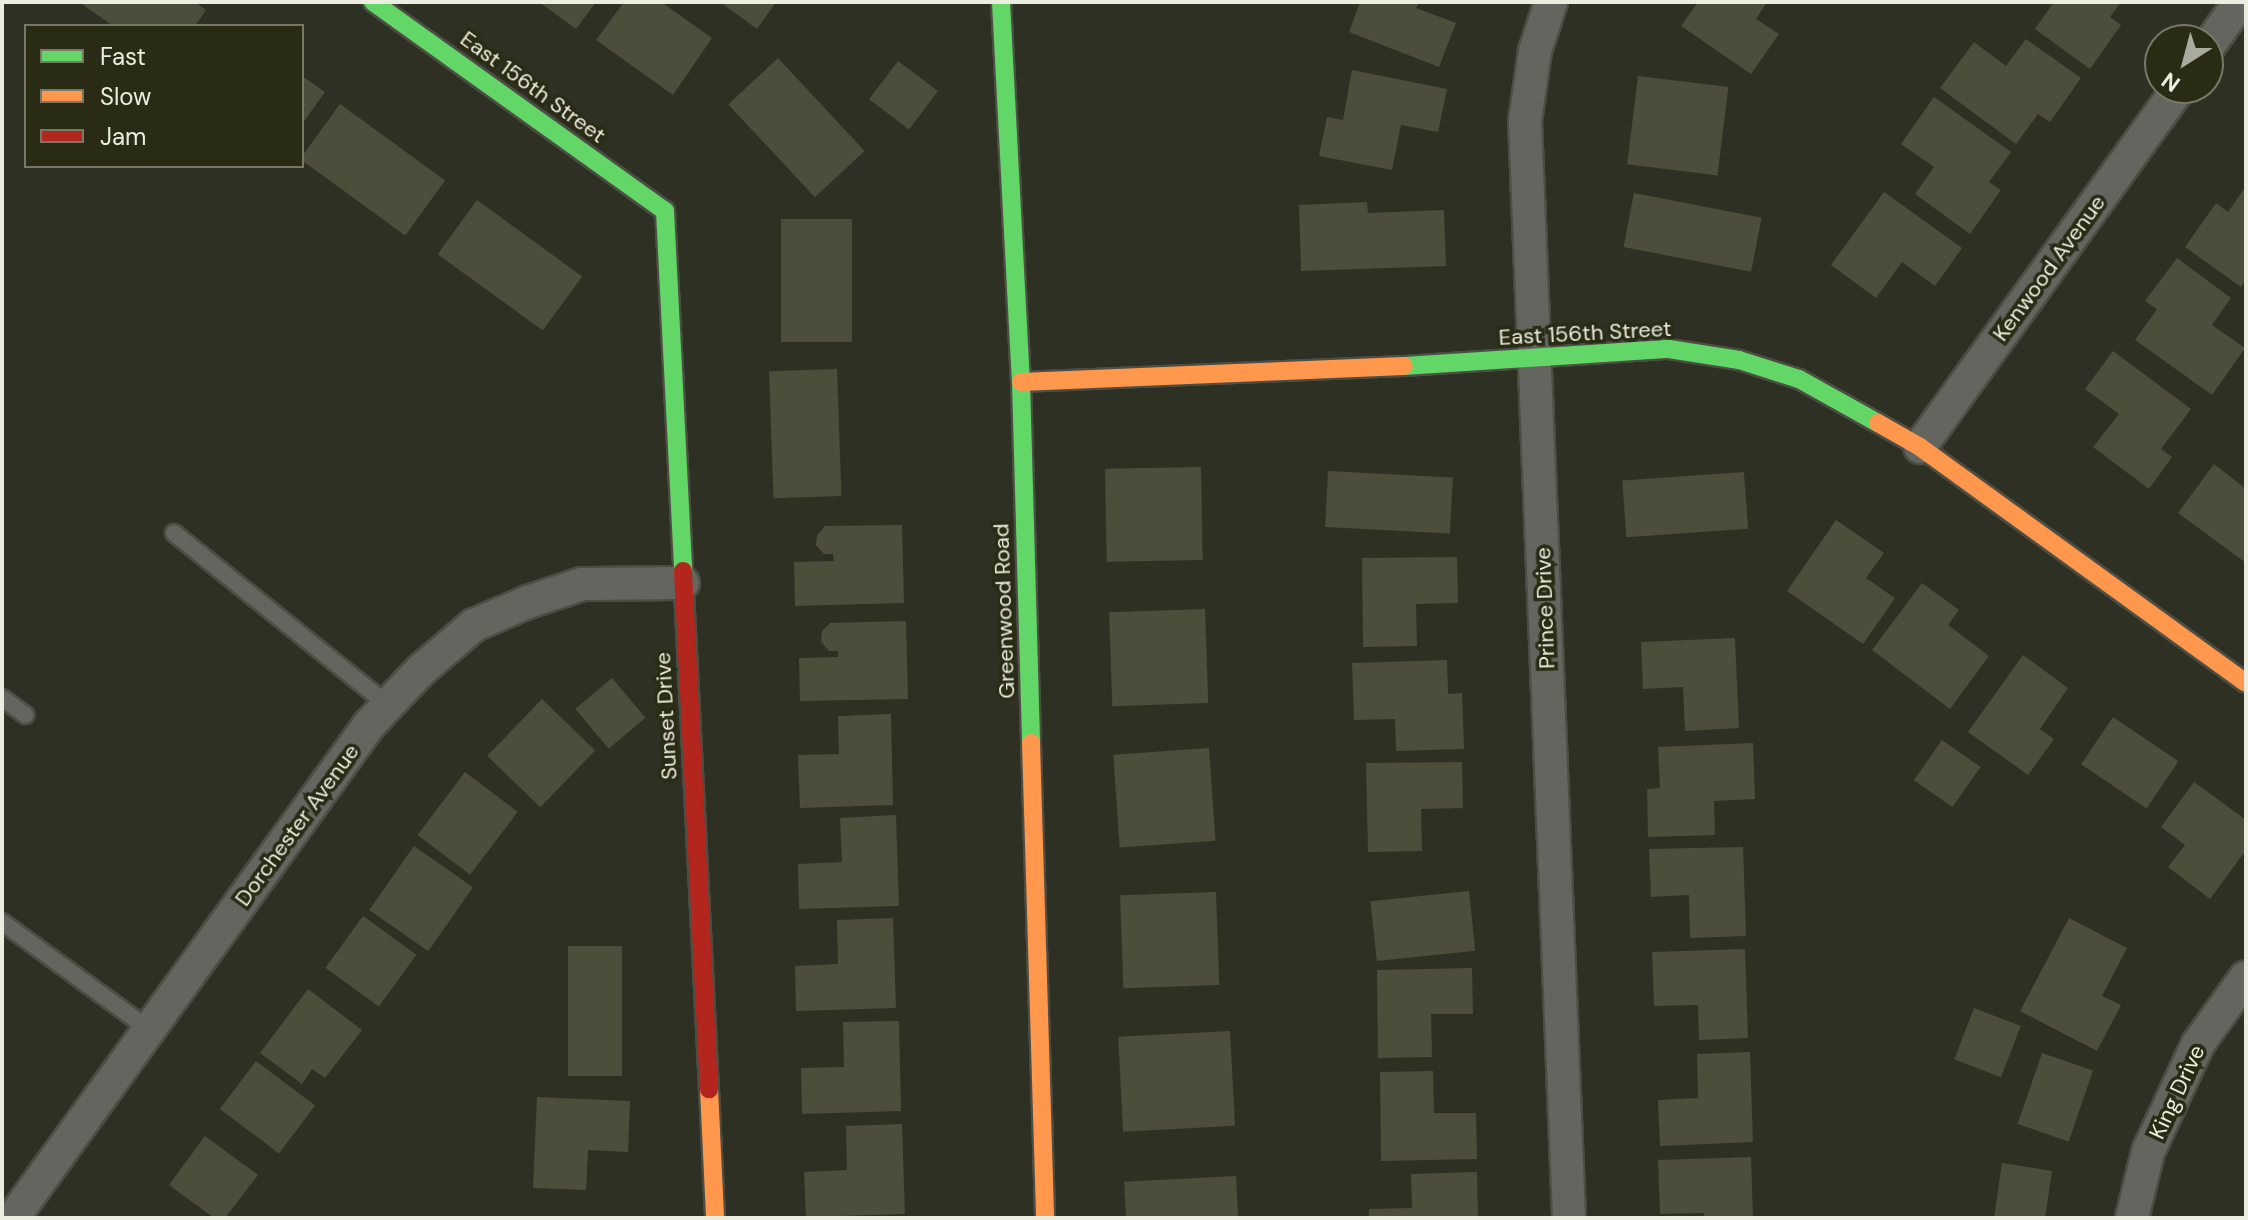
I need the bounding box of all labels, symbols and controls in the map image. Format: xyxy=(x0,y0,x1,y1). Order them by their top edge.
legend xyxy=(24,24,304,168)
north arrow xyxy=(2144,24,2224,104)
street label: East 156th Street xyxy=(455,25,611,149)
text: Fast xyxy=(100,41,146,72)
text: N xyxy=(2156,66,2186,99)
text: Slow xyxy=(100,81,151,112)
text: Jam xyxy=(100,121,146,152)
street label: Kenwood Avenue xyxy=(1987,190,2111,346)
street label: East 156th Street xyxy=(1498,315,1672,351)
street label: Greenwood Road xyxy=(988,523,1020,699)
street label: Prince Drive xyxy=(1530,547,1560,669)
street label: Sunset Drive xyxy=(649,652,683,780)
street label: Dorchester Avenue xyxy=(229,739,365,911)
street label: King Drive xyxy=(2144,1041,2210,1143)

